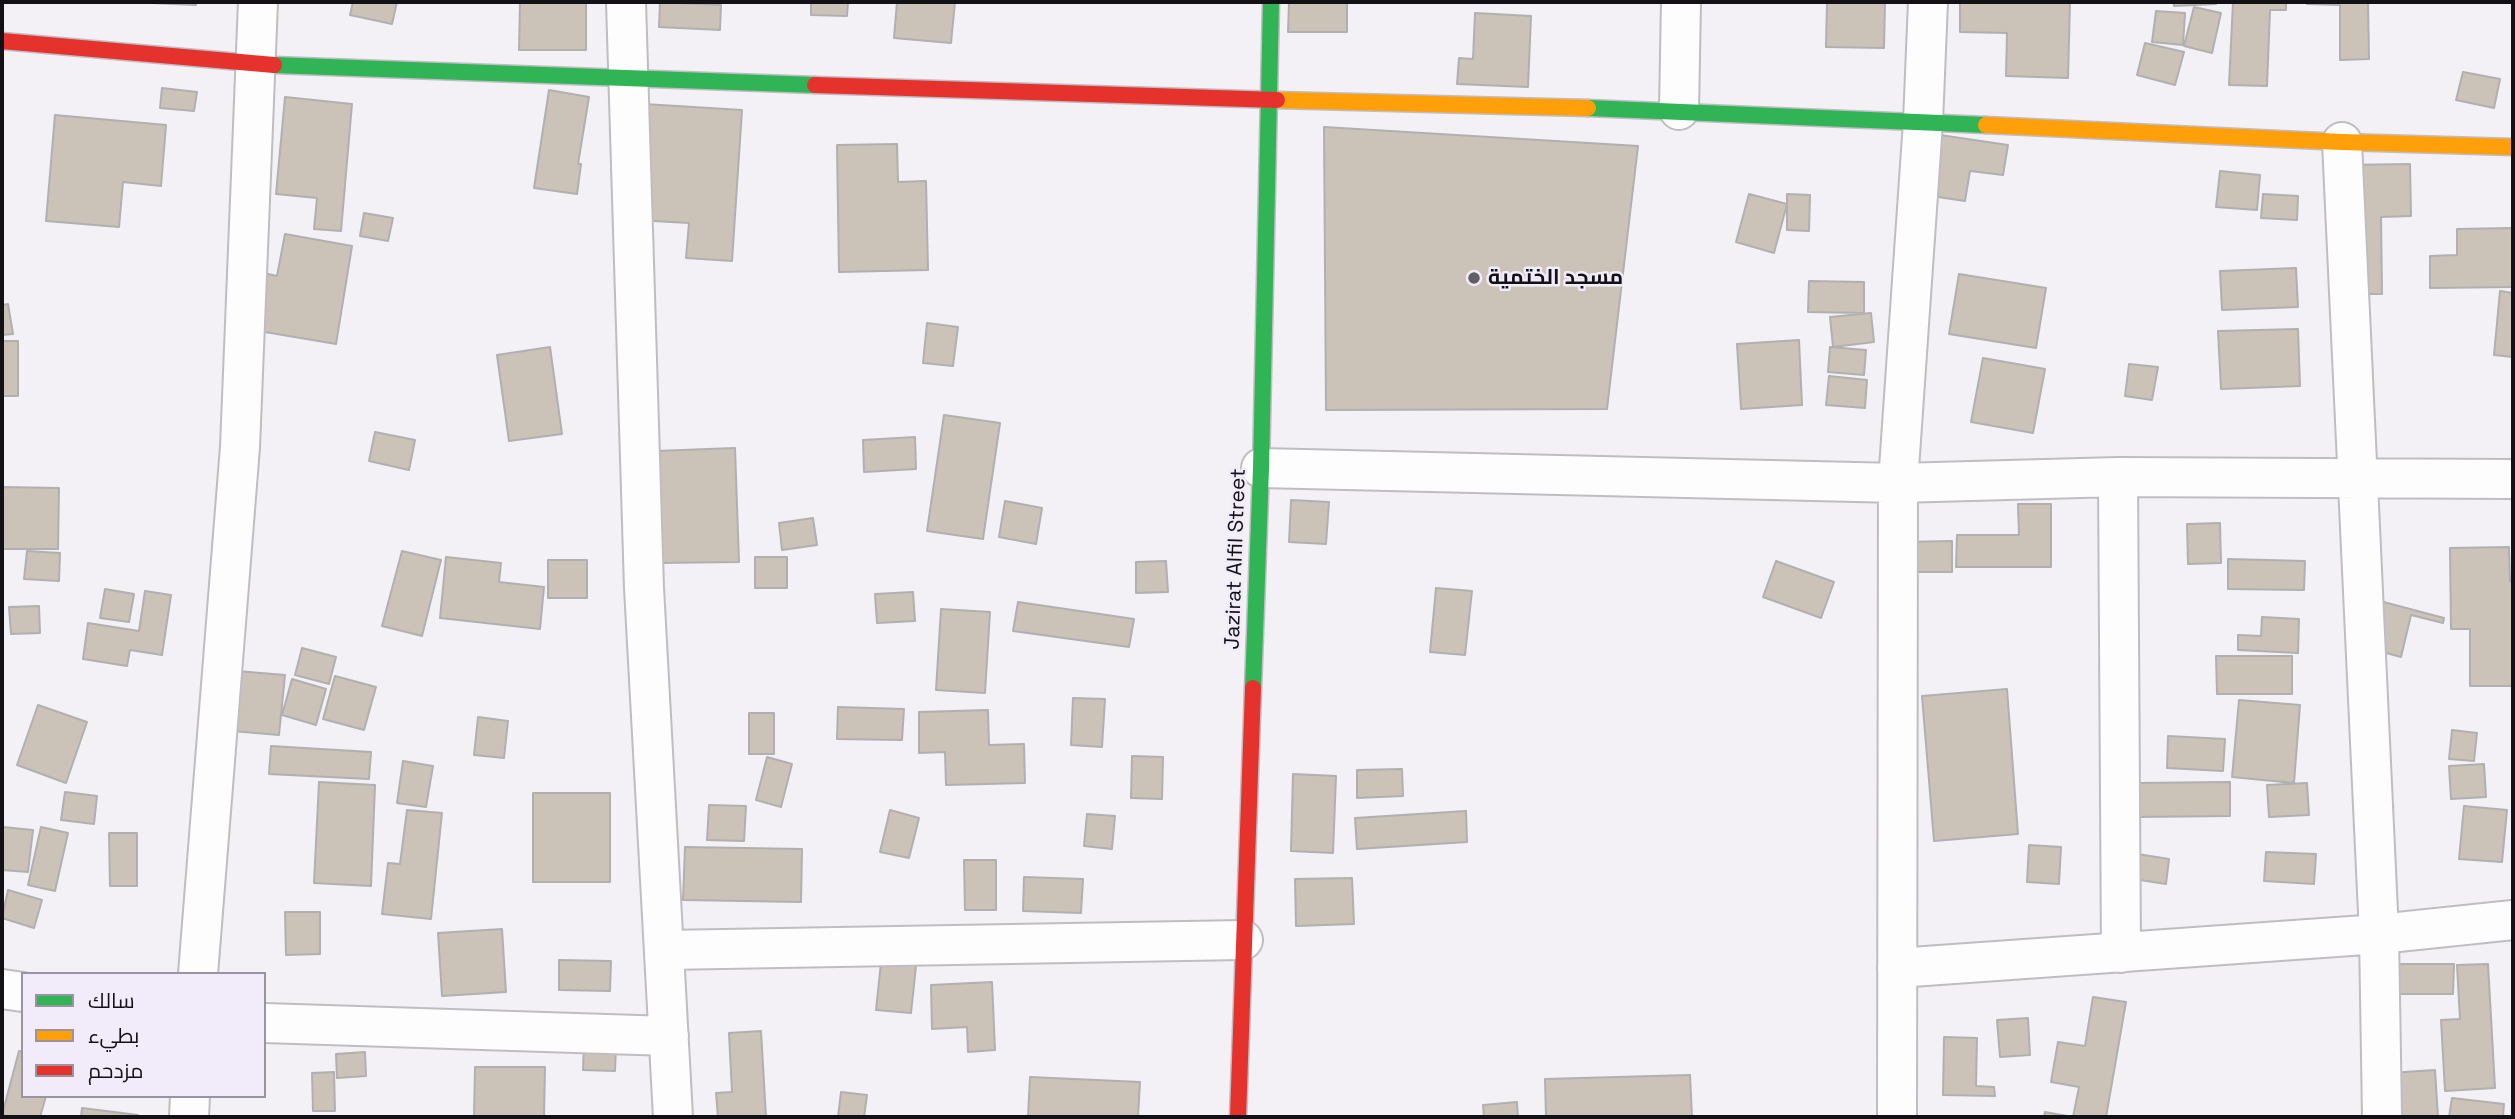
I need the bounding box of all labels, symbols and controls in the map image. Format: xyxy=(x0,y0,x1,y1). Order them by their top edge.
place label: مسجد الختمية xyxy=(1488,265,1623,291)
marker: مسجد الختمية xyxy=(1466,270,1482,286)
street label: Jazirat Alfil Street xyxy=(1220,468,1252,650)
legend xyxy=(21,972,266,1098)
text: سالك xyxy=(88,987,135,1014)
text: بطيء xyxy=(88,1022,139,1049)
text: مزدحم xyxy=(88,1057,143,1084)

